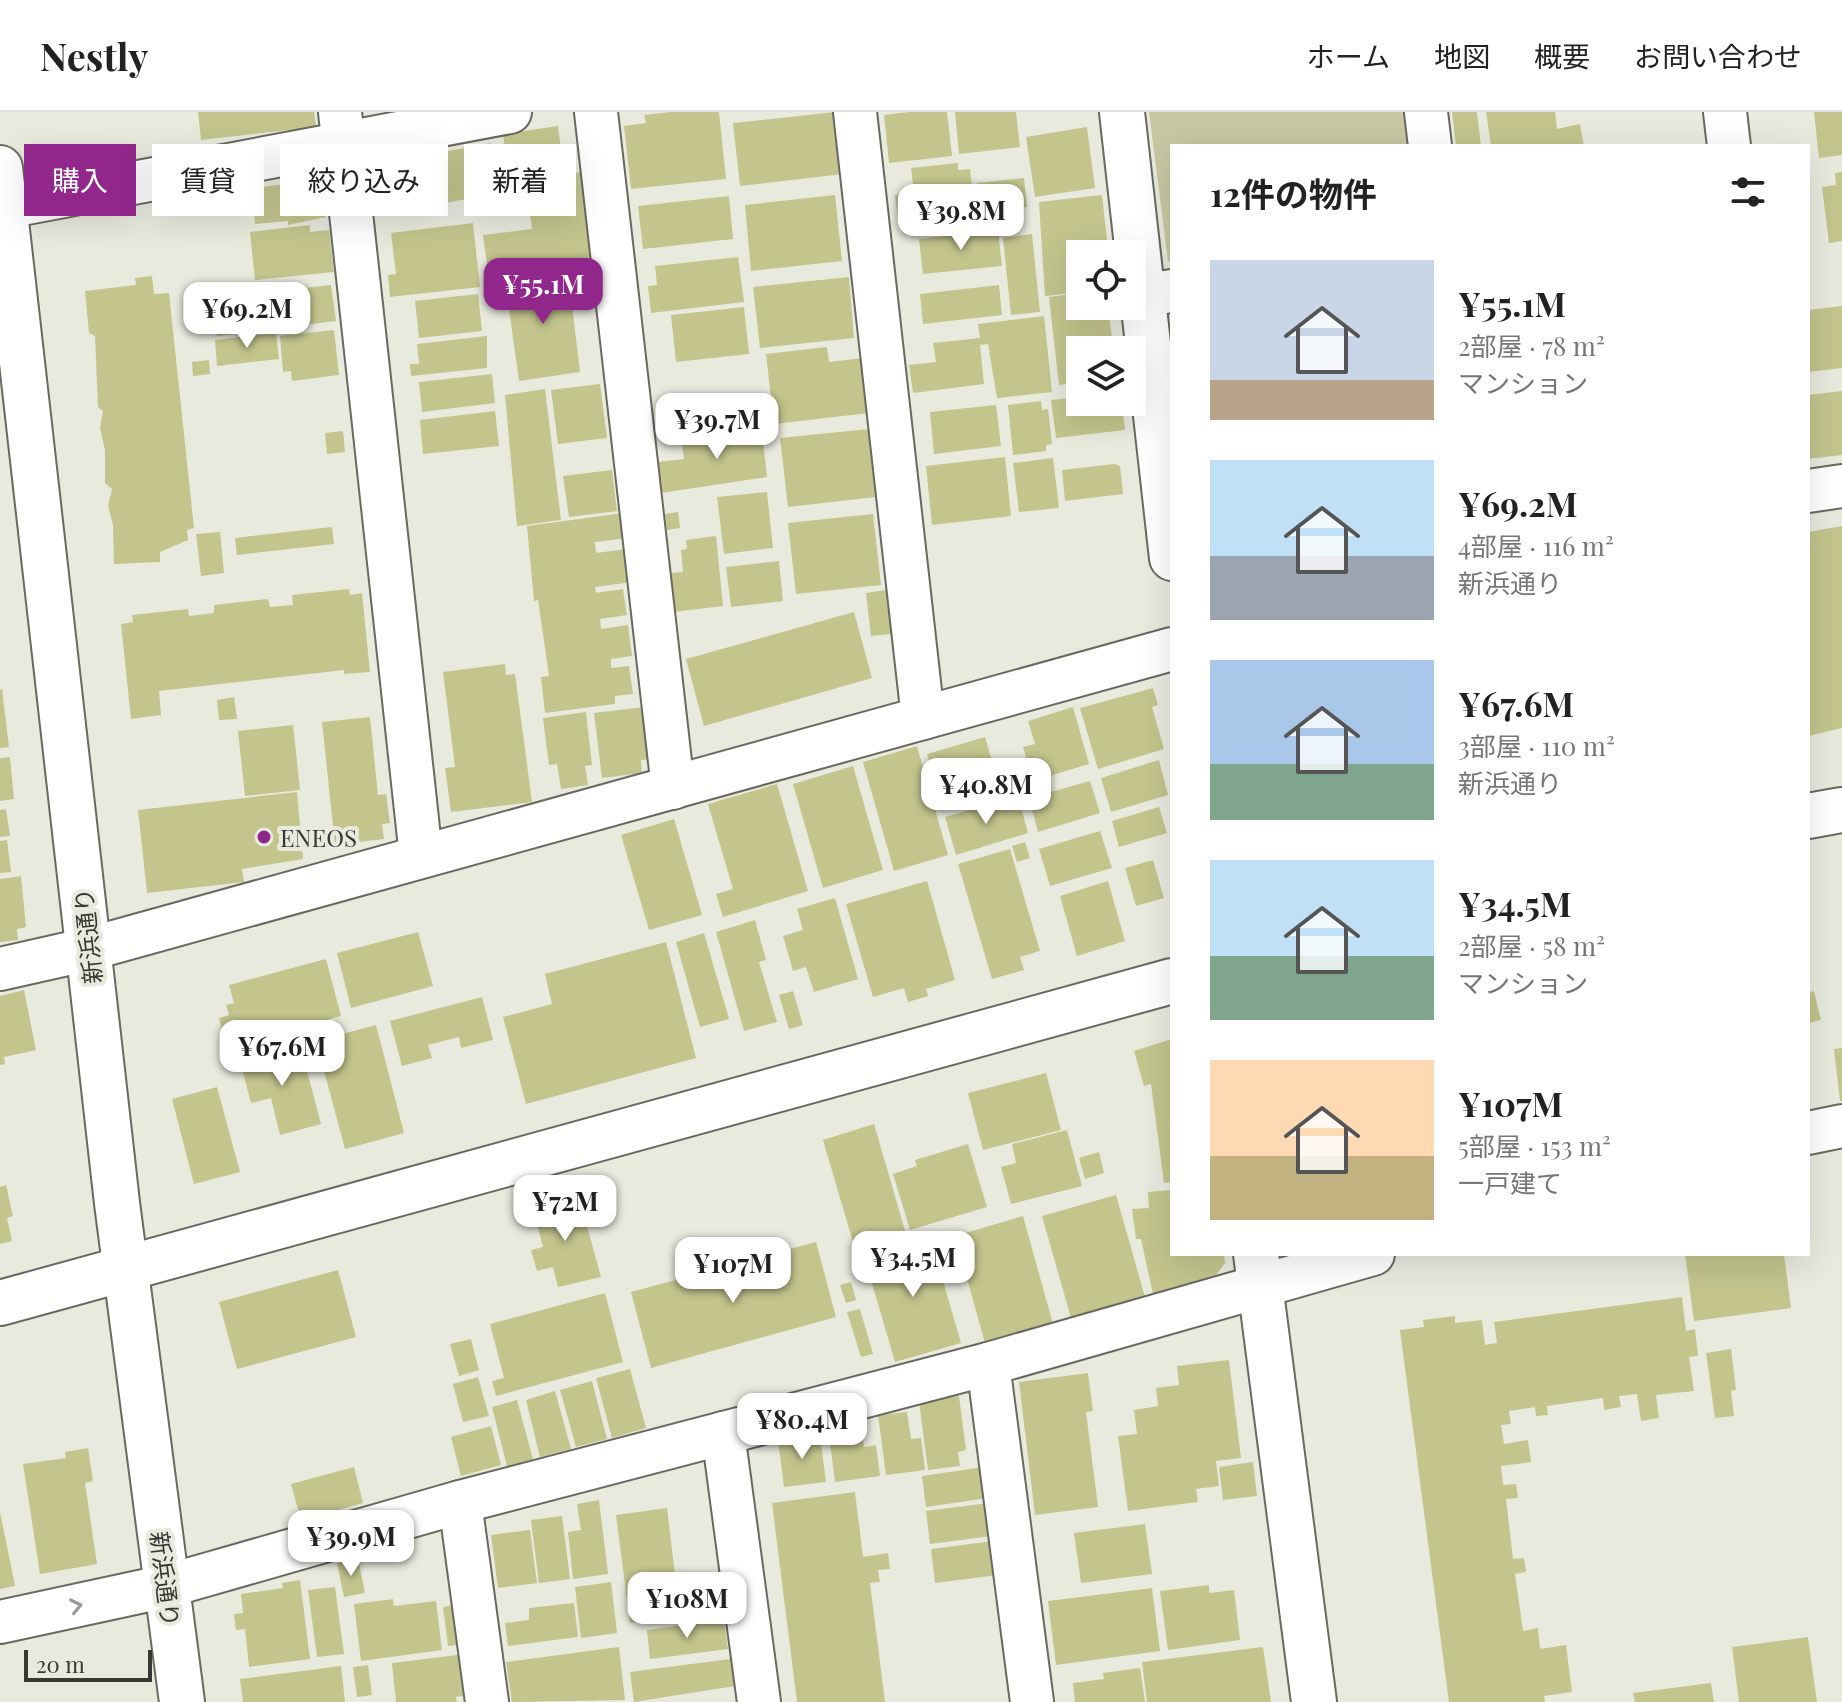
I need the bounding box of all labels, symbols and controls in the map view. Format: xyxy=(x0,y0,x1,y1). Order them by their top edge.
text: Nestly xyxy=(40,30,148,81)
text: ホーム xyxy=(1307,37,1390,74)
text: 地図 xyxy=(1434,37,1490,74)
text: 概要 xyxy=(1534,37,1590,74)
text: お問い合わせ xyxy=(1634,37,1802,74)
chip: 購入 xyxy=(24,144,136,216)
chip: 賃貸 xyxy=(152,144,264,216)
chip: 絞り込み xyxy=(280,144,448,216)
chip: 新着 xyxy=(464,144,576,216)
text: 12件の物件 xyxy=(1210,170,1377,216)
icon: filters xyxy=(1726,170,1770,214)
pin: ¥39.8M xyxy=(896,184,1026,252)
text: ¥39.8M xyxy=(916,192,1006,227)
map controls xyxy=(1066,240,1146,416)
button: locate xyxy=(1066,240,1146,320)
pin: ¥55.1M xyxy=(478,258,608,326)
text: ¥55.1M xyxy=(502,266,584,301)
text: ¥55.1M xyxy=(1458,280,1566,326)
pin: ¥69.2M xyxy=(182,282,312,350)
text: ¥69.2M xyxy=(201,290,293,325)
icon: home xyxy=(1274,292,1370,388)
text: 2部屋 · 78 m² xyxy=(1458,328,1605,363)
button: layers xyxy=(1066,336,1146,416)
text: マンション xyxy=(1458,365,1588,400)
pin: ¥39.7M xyxy=(652,393,782,461)
text: ¥39.7M xyxy=(673,401,761,436)
text: ¥69.2M xyxy=(1458,480,1577,526)
icon: home xyxy=(1274,492,1370,588)
text: 4部屋 · 116 m² xyxy=(1458,528,1614,563)
text: 新浜通り xyxy=(1458,565,1562,600)
text: ¥67.6M xyxy=(1458,680,1574,726)
icon: home xyxy=(1274,692,1370,788)
text: 3部屋 · 110 m² xyxy=(1458,728,1615,763)
pin: ¥40.8M xyxy=(921,758,1051,826)
text: 新浜通り xyxy=(1458,765,1562,800)
text: ¥40.8M xyxy=(939,766,1033,801)
place label: ENEOS xyxy=(280,821,357,853)
marker: ENEOS xyxy=(255,828,273,846)
text: ¥34.5M xyxy=(1458,880,1571,926)
street label: 新浜通り xyxy=(66,887,108,985)
icon: home xyxy=(1274,892,1370,988)
text: 2部屋 · 58 m² xyxy=(1458,928,1605,963)
text: マンション xyxy=(1458,965,1588,1000)
pin: ¥67.6M xyxy=(217,1020,347,1088)
text: ¥67.6M xyxy=(238,1028,326,1063)
text: ¥107M xyxy=(1458,1080,1563,1126)
icon: home xyxy=(1274,1092,1370,1188)
text: 5部屋 · 153 m² xyxy=(1458,1128,1611,1163)
text: 一戸建て xyxy=(1458,1165,1562,1200)
pin: ¥72M xyxy=(518,1175,612,1243)
text: ¥72M xyxy=(531,1183,599,1218)
pin: ¥34.5M xyxy=(848,1231,978,1299)
pin: ¥107M xyxy=(677,1237,789,1305)
text: ¥34.5M xyxy=(870,1239,956,1274)
text: ¥107M xyxy=(693,1245,773,1280)
pin: ¥80.4M xyxy=(737,1393,867,1461)
text: ¥80.4M xyxy=(755,1401,849,1436)
pin: ¥39.9M xyxy=(286,1510,416,1578)
text: ¥39.9M xyxy=(306,1518,396,1553)
street label: 新浜通り xyxy=(144,1529,188,1629)
pin: ¥108M xyxy=(631,1572,743,1640)
text: ¥108M xyxy=(645,1580,729,1615)
one-way arrow xyxy=(69,1598,83,1615)
scale bar xyxy=(24,1646,152,1682)
text: 20 m xyxy=(36,1649,85,1679)

